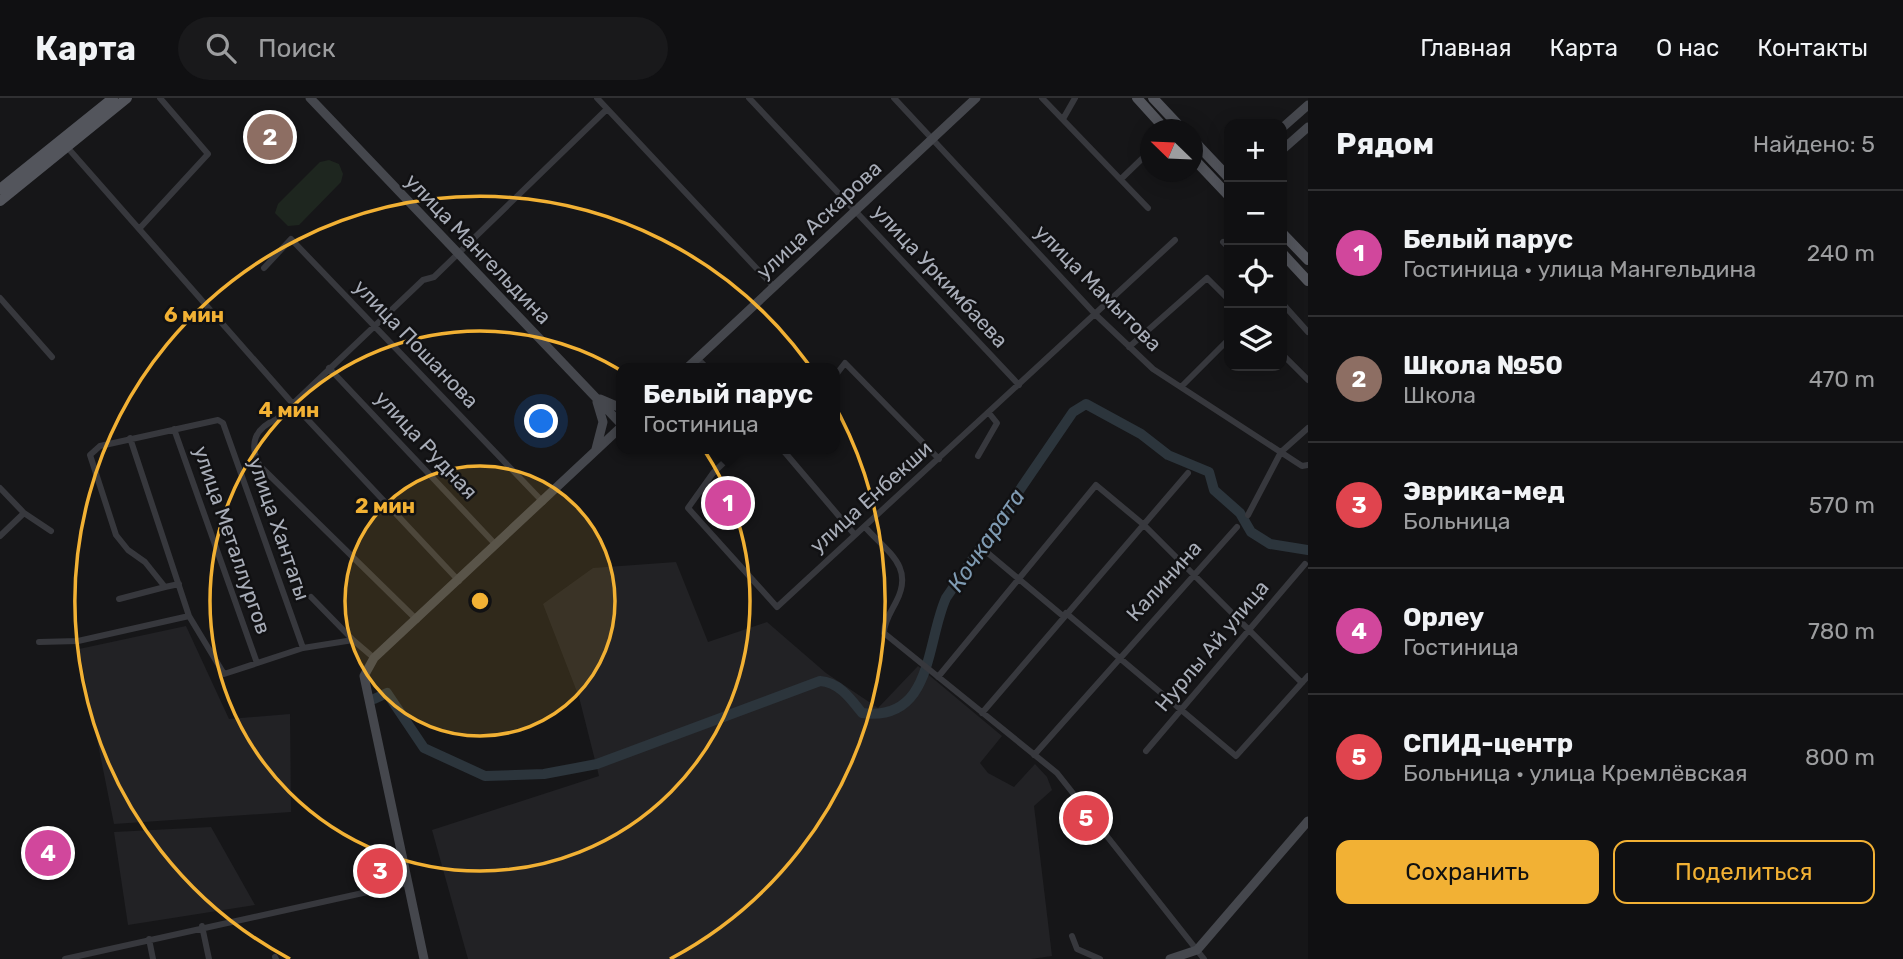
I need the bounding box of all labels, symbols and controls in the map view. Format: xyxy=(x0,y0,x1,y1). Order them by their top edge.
search box xyxy=(178,17,668,80)
text: Карта xyxy=(35,29,136,68)
icon: search xyxy=(202,29,240,67)
text: Поиск xyxy=(258,33,336,64)
text: Главная xyxy=(1420,34,1512,62)
text: Карта xyxy=(1550,34,1618,62)
text: О нас xyxy=(1656,34,1719,62)
text: Контакты xyxy=(1757,34,1868,62)
pin: 2 xyxy=(247,111,293,163)
north arrow xyxy=(1140,119,1203,182)
map controls xyxy=(1224,119,1287,371)
button: + xyxy=(1224,119,1287,182)
text: Рядом xyxy=(1336,126,1434,162)
text: Найдено: 5 xyxy=(1753,130,1875,158)
street label: улица Аскарова xyxy=(751,155,886,284)
street label: улица Мангельдина xyxy=(400,168,557,329)
button: − xyxy=(1224,182,1287,245)
street label: улица Уркимбаева xyxy=(867,199,1013,353)
street label: улица Мамытова xyxy=(1030,219,1167,356)
text: Белый парус xyxy=(1403,224,1573,255)
text: 1 xyxy=(1353,239,1365,267)
text: 240 m xyxy=(1807,239,1875,267)
button: locate xyxy=(1224,245,1287,308)
text: Гостиница · улица Мангельдина xyxy=(1403,255,1756,283)
street label: улица Пошанова xyxy=(349,274,484,413)
text: 6 мин xyxy=(164,302,224,327)
button: layers xyxy=(1224,308,1287,371)
text: Школа №50 xyxy=(1403,350,1563,381)
popup xyxy=(616,363,840,454)
text: 2 xyxy=(1352,365,1366,393)
text: 470 m xyxy=(1809,365,1875,393)
text: Белый парус xyxy=(643,379,813,410)
text: Школа xyxy=(1403,381,1476,409)
street label: улица Рудная xyxy=(370,385,483,504)
text: 4 мин xyxy=(259,397,319,422)
your location xyxy=(524,404,558,438)
text: Гостиница xyxy=(643,410,759,438)
street label: улица Енбекши xyxy=(804,435,937,558)
street label: улица Металлургов xyxy=(189,442,276,637)
street label: улица Хантагы xyxy=(243,454,316,604)
text: Эврика-мед xyxy=(1403,476,1565,507)
pin: 1 xyxy=(705,477,751,529)
water label: Кочкарата xyxy=(941,483,1031,597)
text: 3 xyxy=(1351,491,1367,519)
text: 570 m xyxy=(1809,491,1875,519)
text: 2 мин xyxy=(355,493,415,518)
text: Больница xyxy=(1403,507,1511,535)
street label: Калинина xyxy=(1121,535,1206,626)
street label: Нурлы Ай улица xyxy=(1150,575,1274,716)
centre of rings xyxy=(468,589,492,613)
text: Орлеу xyxy=(1403,602,1484,633)
text: 4 xyxy=(1351,617,1367,645)
text: 780 m xyxy=(1808,617,1875,645)
text: Гостиница xyxy=(1403,633,1519,661)
text: СПИД-центр xyxy=(1403,728,1573,759)
text: 5 xyxy=(1352,743,1366,771)
text: 800 m xyxy=(1805,743,1875,771)
text: Больница · улица Кремлёвская xyxy=(1403,759,1748,787)
pin: 5 xyxy=(1063,792,1109,844)
pin: 4 xyxy=(25,827,71,879)
button: Сохранить xyxy=(1336,840,1599,904)
button: Поделиться xyxy=(1613,840,1875,904)
pin: 3 xyxy=(357,845,403,897)

